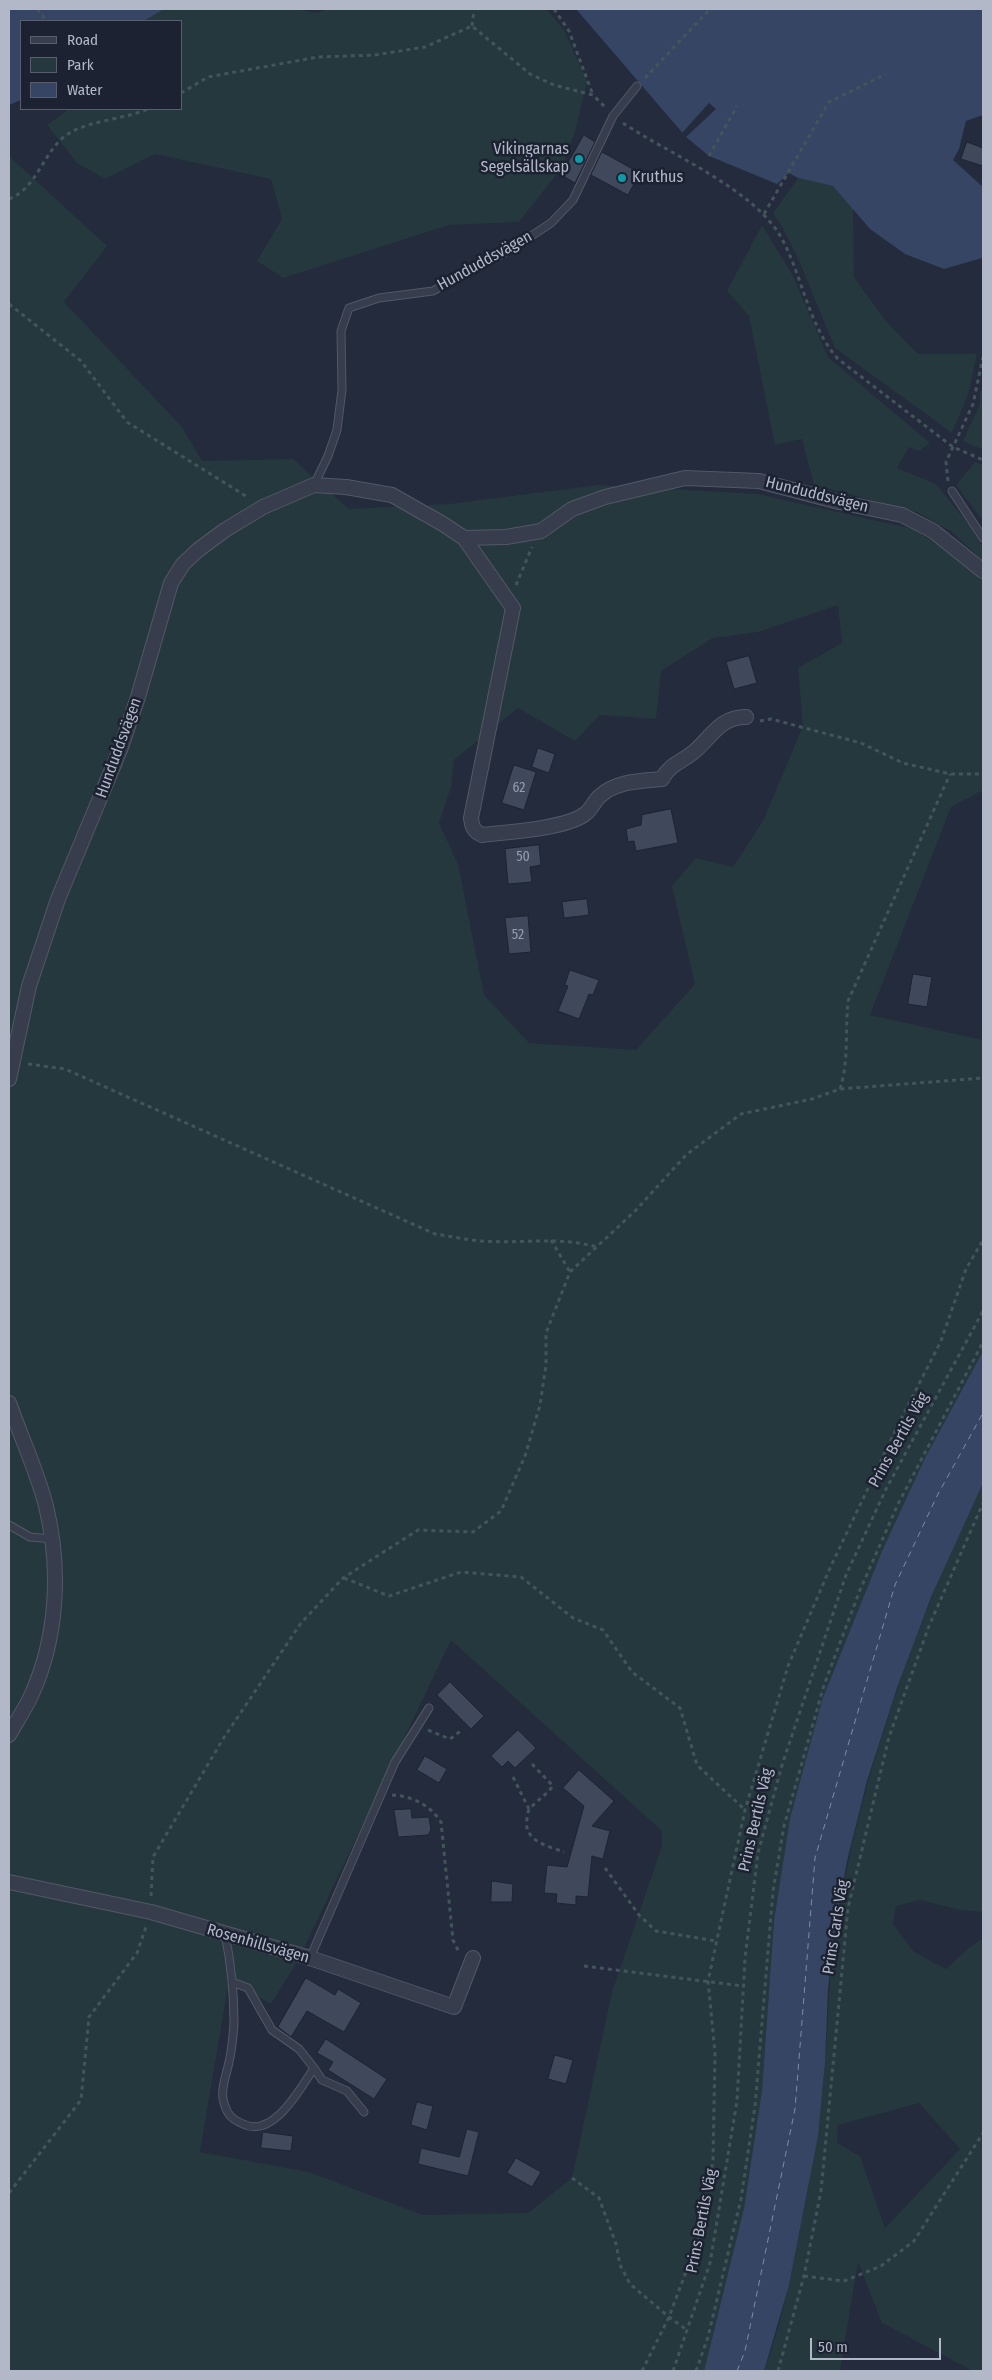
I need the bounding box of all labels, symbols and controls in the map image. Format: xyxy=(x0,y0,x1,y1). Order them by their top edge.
legend xyxy=(20,20,182,110)
text: Road xyxy=(67,31,98,49)
text: Park xyxy=(67,56,94,74)
text: Water xyxy=(67,81,102,99)
place label: Vikingarnas Segelsällskap xyxy=(481,140,569,178)
marker: Vikingarnas Segelsällskap xyxy=(573,153,585,165)
place label: Kruthus xyxy=(632,168,683,188)
marker: Kruthus xyxy=(616,172,628,184)
street label: Hunduddsvägen xyxy=(434,227,536,295)
street label: Hunduddsvägen xyxy=(764,473,870,517)
street label: Hunduddsvägen xyxy=(92,695,146,801)
house number: 62 xyxy=(513,780,525,796)
house number: 50 xyxy=(516,849,530,865)
house number: 52 xyxy=(512,927,524,943)
street label: Prins Bertils Väg xyxy=(865,1389,933,1491)
street label: Prins Bertils Väg xyxy=(735,1766,777,1874)
street label: Prins Carls Väg xyxy=(819,1878,853,1976)
street label: Rosenhillsvägen xyxy=(205,1920,311,1968)
street label: Prins Bertils Väg xyxy=(682,2167,722,2275)
scale bar xyxy=(812,2328,943,2360)
text: 50 m xyxy=(818,2338,848,2356)

